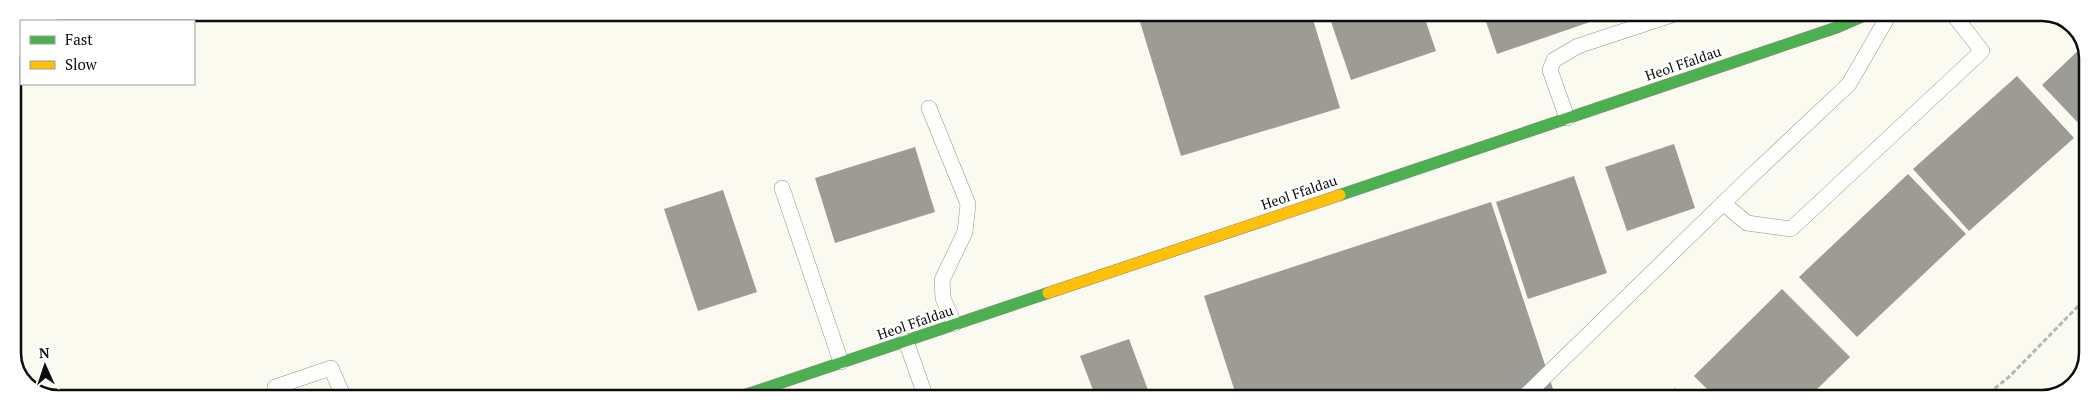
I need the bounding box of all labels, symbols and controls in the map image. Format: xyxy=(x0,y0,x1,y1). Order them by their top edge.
legend xyxy=(20,20,195,85)
text: Fast xyxy=(65,29,93,49)
street label: Heol Ffaldau xyxy=(1642,41,1724,85)
text: Slow xyxy=(65,54,98,74)
street label: Heol Ffaldau xyxy=(1258,170,1340,214)
street label: Heol Ffaldau xyxy=(874,300,956,344)
north arrow xyxy=(20,341,70,391)
text: N xyxy=(38,343,50,362)

